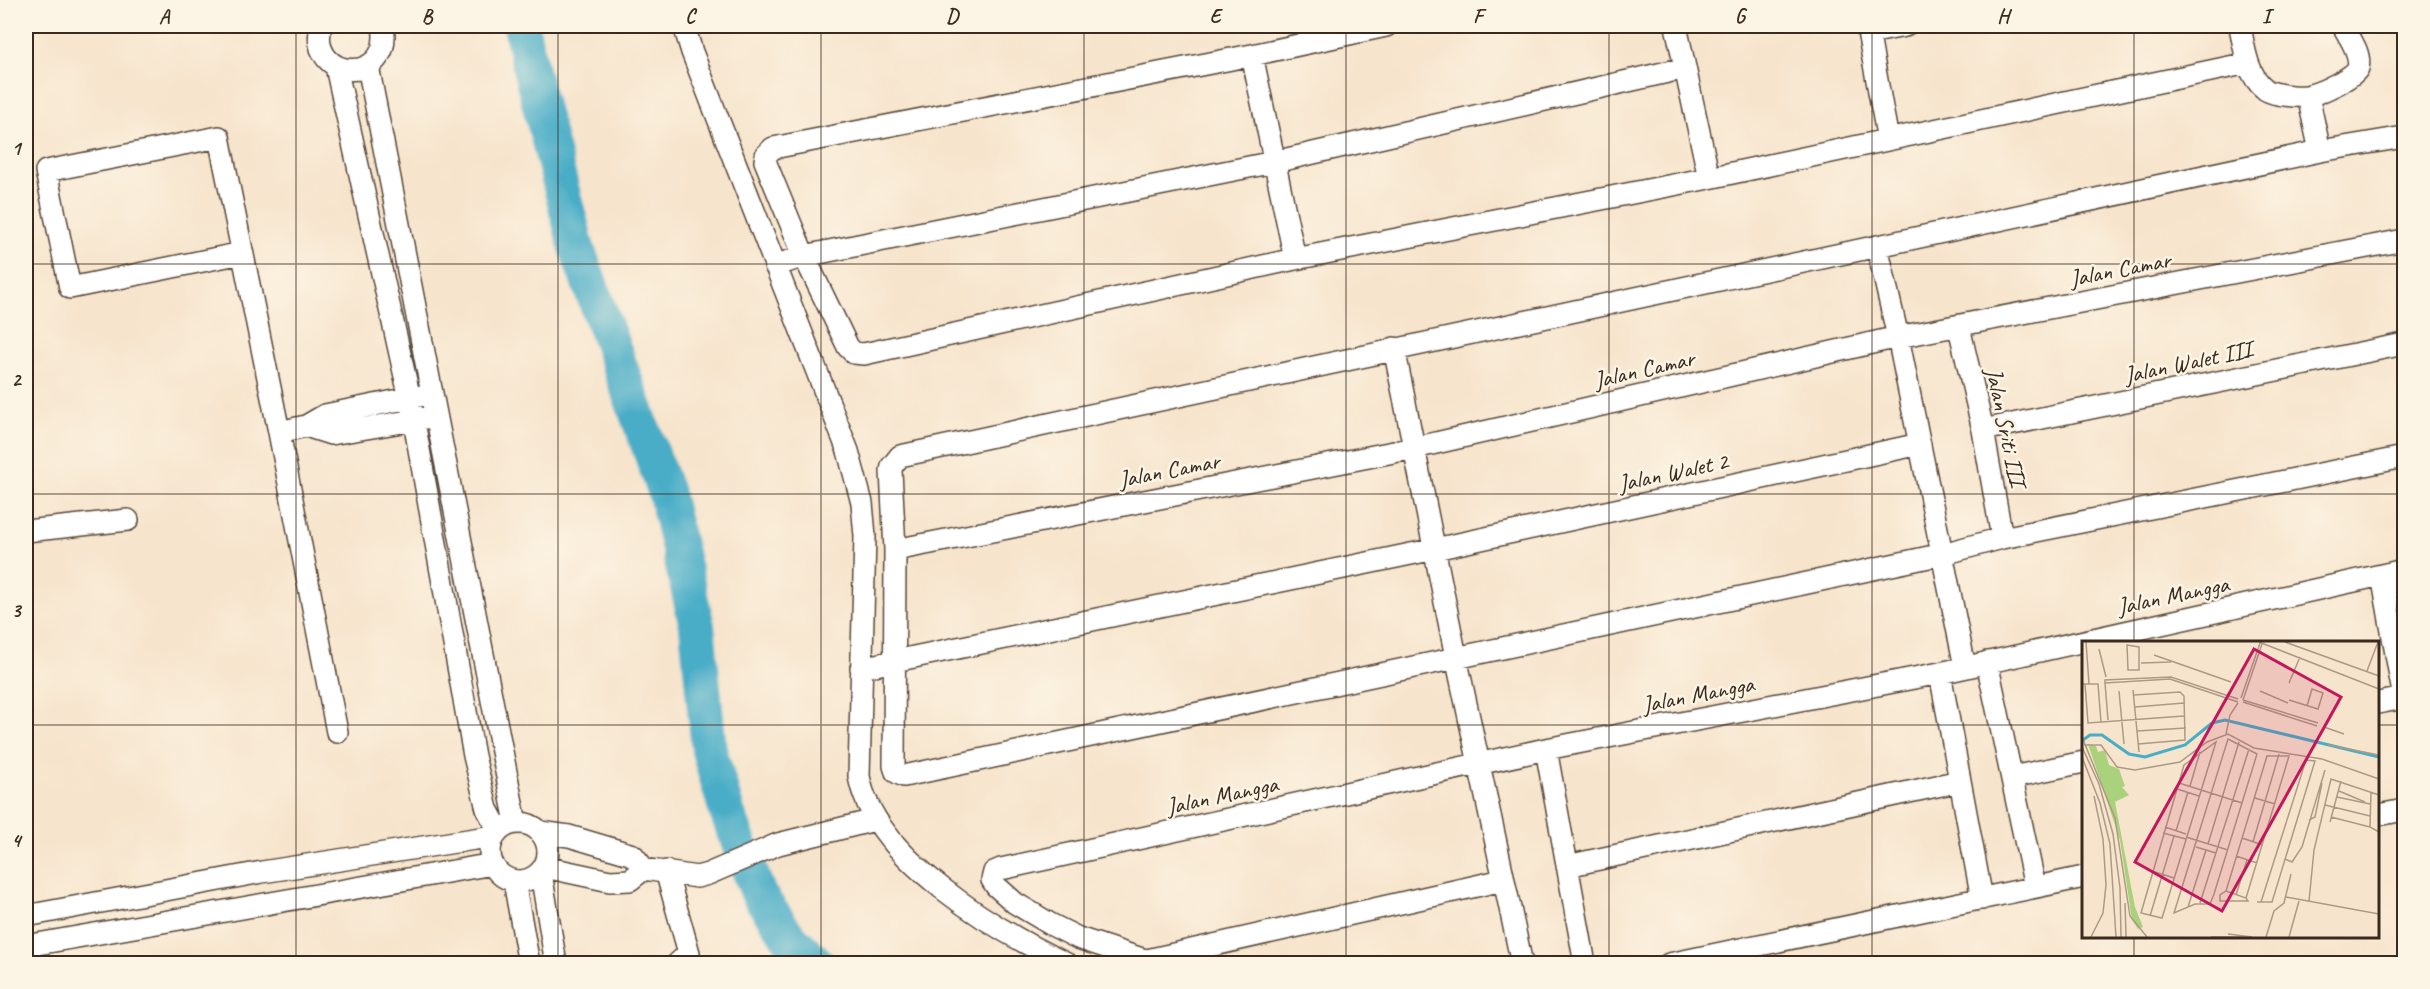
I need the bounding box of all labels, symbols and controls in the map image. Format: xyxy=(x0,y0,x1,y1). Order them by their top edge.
text: A xyxy=(159,4,171,29)
text: B xyxy=(422,4,434,29)
text: C xyxy=(685,4,697,29)
text: D xyxy=(946,4,960,29)
text: E xyxy=(1210,4,1224,29)
text: F xyxy=(1473,4,1487,29)
text: G xyxy=(1735,4,1748,29)
text: H xyxy=(1997,4,2012,29)
text: I xyxy=(2262,4,2275,29)
text: 1 xyxy=(12,136,23,161)
street label: Jalan Camar xyxy=(2066,244,2175,294)
street label: Jalan Walet III xyxy=(2120,333,2259,390)
street label: Jalan Camar xyxy=(1590,342,1699,395)
street label: Jalan Sriti III xyxy=(1979,364,2034,493)
text: 2 xyxy=(12,367,23,392)
street label: Jalan Camar xyxy=(1115,445,1224,495)
street label: Jalan Walet 2 xyxy=(1614,445,1733,498)
street label: Jalan Mangga xyxy=(2113,568,2233,622)
text: 3 xyxy=(12,598,23,623)
inset map xyxy=(2082,641,2379,938)
street label: Jalan Mangga xyxy=(1639,668,1758,720)
street label: Jalan Mangga xyxy=(1162,768,1282,822)
text: 4 xyxy=(12,828,24,853)

